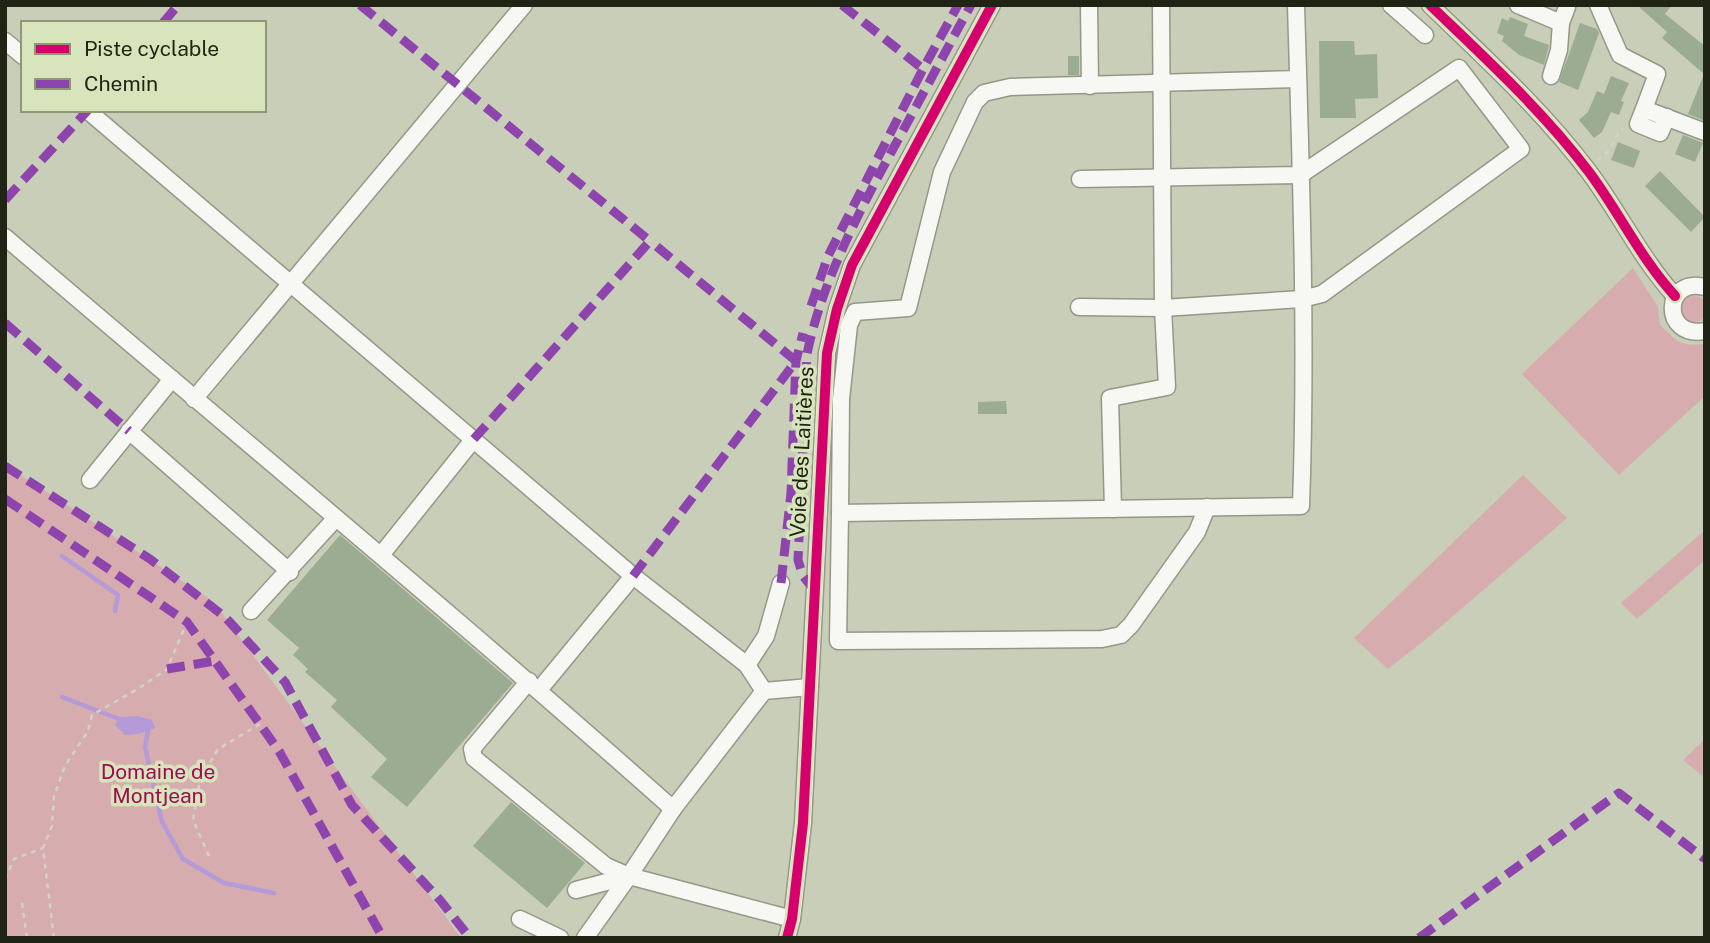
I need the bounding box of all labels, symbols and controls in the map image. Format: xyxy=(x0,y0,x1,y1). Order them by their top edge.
legend xyxy=(21,21,266,112)
text: Piste cyclable xyxy=(84,36,219,61)
text: Chemin xyxy=(84,71,158,96)
street label: Voie des Laitières xyxy=(785,366,818,538)
park label: Domaine de Montjean xyxy=(101,759,215,808)

